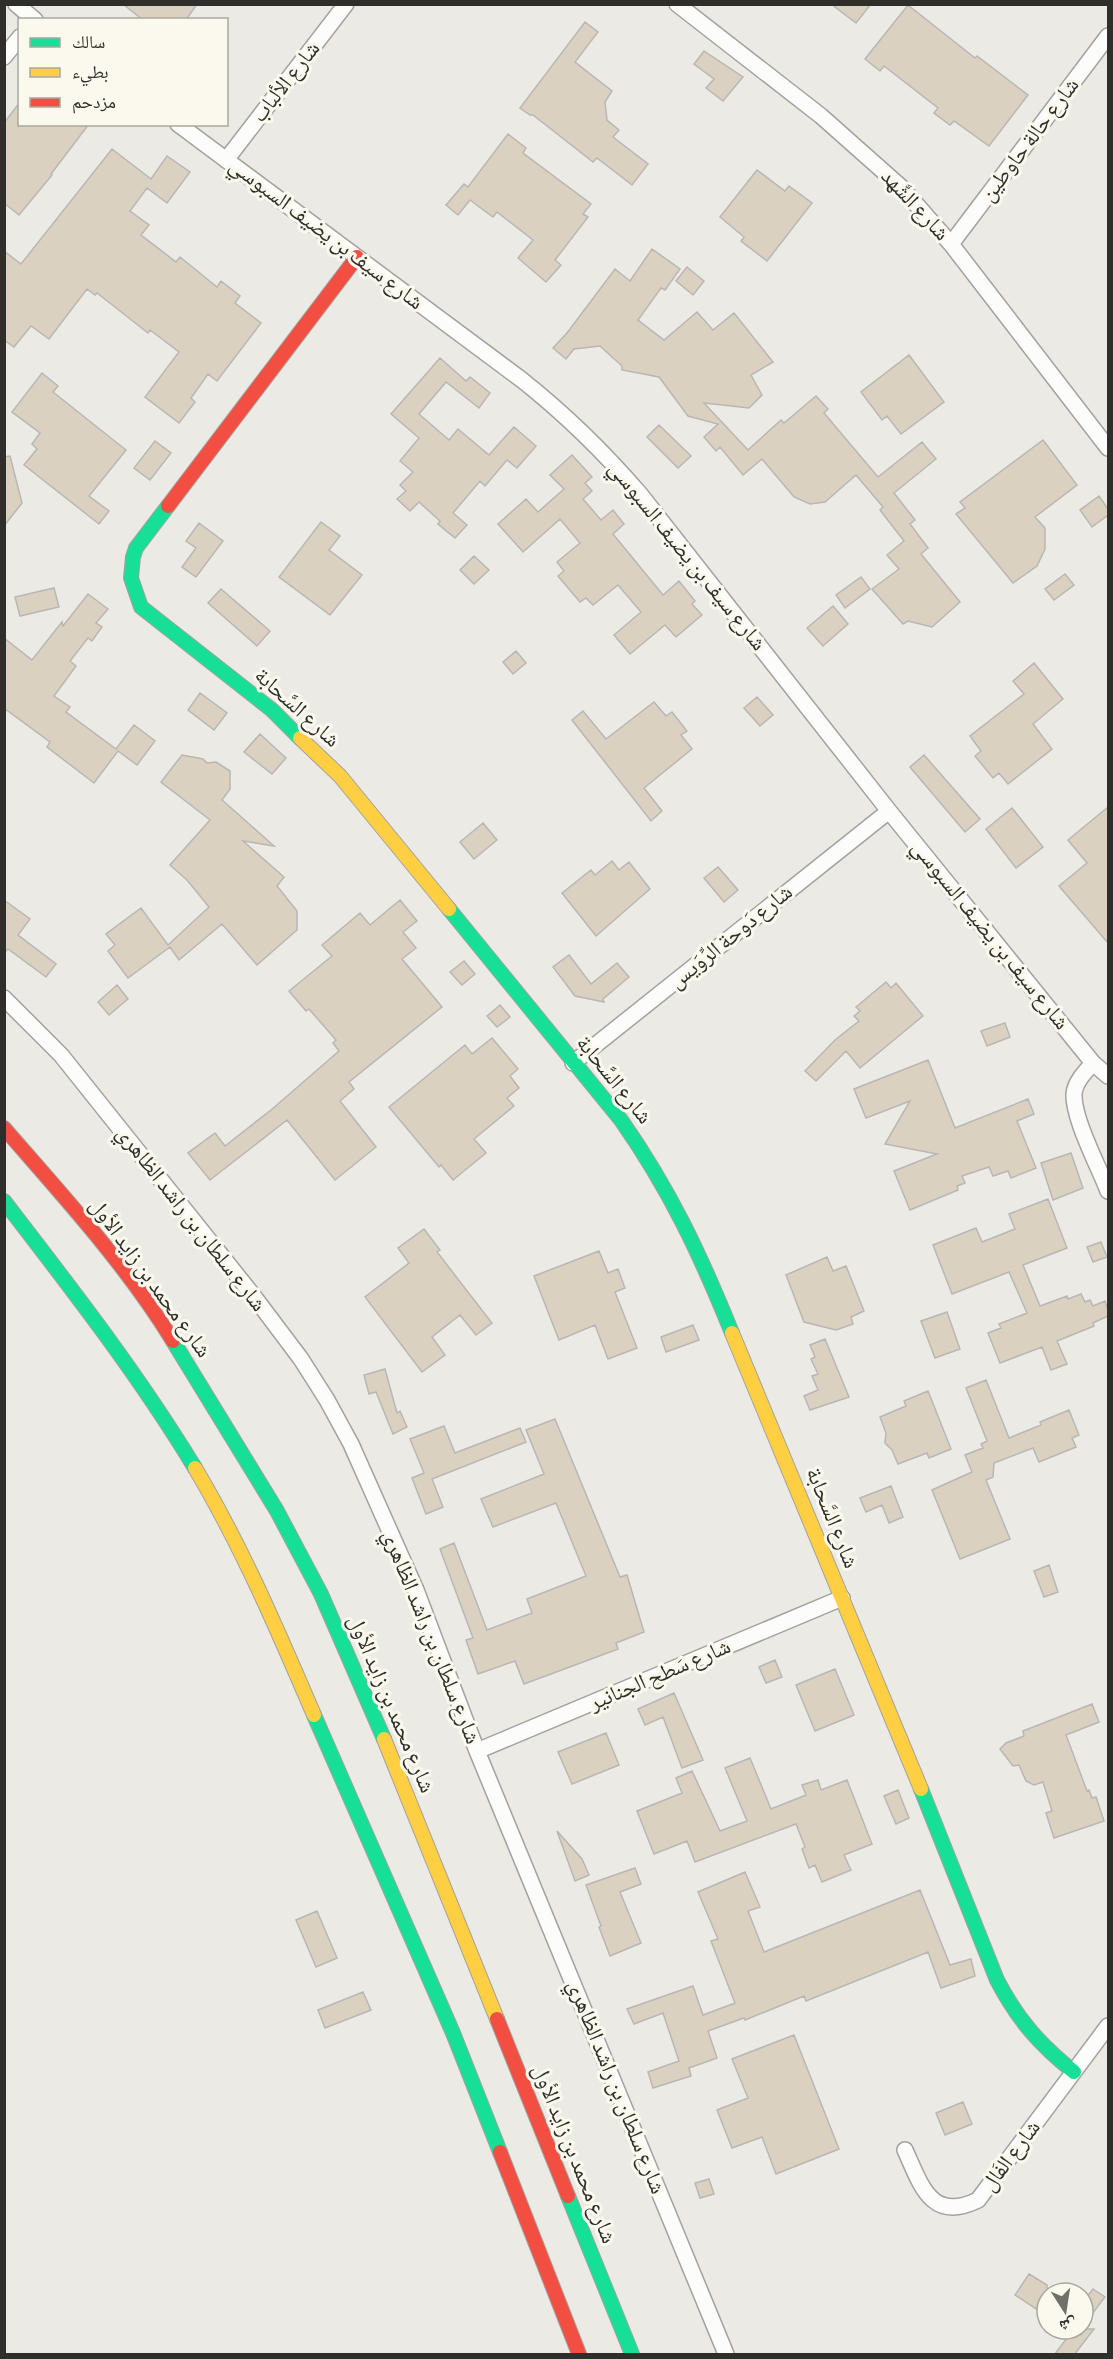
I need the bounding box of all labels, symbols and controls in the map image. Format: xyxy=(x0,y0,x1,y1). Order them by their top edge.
legend xyxy=(18,18,228,126)
text: سالك xyxy=(72,32,105,53)
street label: شارع الألباب xyxy=(246,36,326,128)
text: بطيء xyxy=(72,62,109,87)
street label: شارع حالة حاوطين xyxy=(975,73,1085,207)
text: مزدحم xyxy=(72,92,116,114)
street label: شارع سيف بن يضيف السبوسي xyxy=(222,152,429,318)
street label: شارع الشَّهد xyxy=(875,163,955,247)
street label: شارع سيف بن يضيف السبوسي xyxy=(600,456,772,658)
street label: شارع السَّحابة xyxy=(249,662,345,754)
street label: شارع سيف بن يضيف السبوسي xyxy=(903,835,1075,1037)
street label: شارع دَوحة الرِّوَيس xyxy=(664,879,798,995)
street label: شارع السَّحابة xyxy=(570,1030,658,1130)
street label: شارع سلطان بن راشد الظاهري xyxy=(108,1121,272,1319)
street label: شارع محمد بن زايد الأول xyxy=(83,1193,217,1363)
street label: شارع السَّحابة xyxy=(800,1464,864,1572)
street label: شارع سلطان بن راشد الظاهري xyxy=(373,1526,486,1749)
street label: شارع محمد بن زايد الأول xyxy=(341,1611,441,1797)
street label: شارع سَطح الجنانير xyxy=(584,1633,735,1717)
street label: شارع سلطان بن راشد الظاهري xyxy=(558,1976,671,2199)
street label: شارع محمد بن زايد الأول xyxy=(526,2061,622,2247)
street label: شارع الفَال xyxy=(975,2115,1047,2197)
north arrow xyxy=(1035,2281,1095,2341)
text: ش xyxy=(1058,2313,1078,2335)

